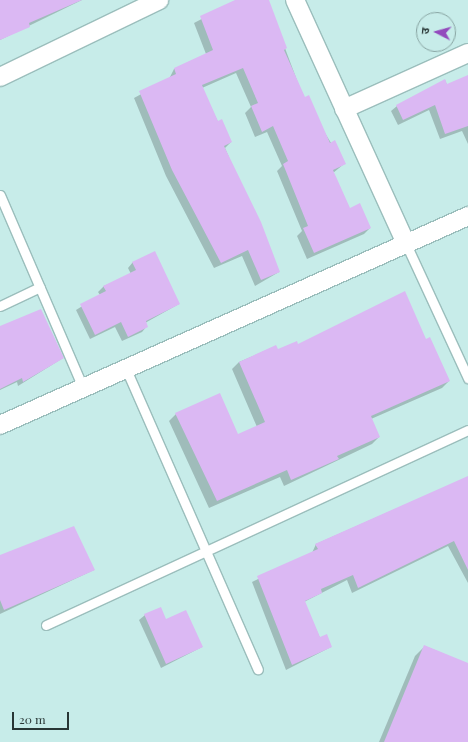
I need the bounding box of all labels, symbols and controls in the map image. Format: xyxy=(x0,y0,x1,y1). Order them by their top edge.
north arrow xyxy=(416,12,456,52)
text: उ xyxy=(417,27,432,35)
scale bar xyxy=(14,704,71,730)
text: 20 m xyxy=(19,711,46,727)

